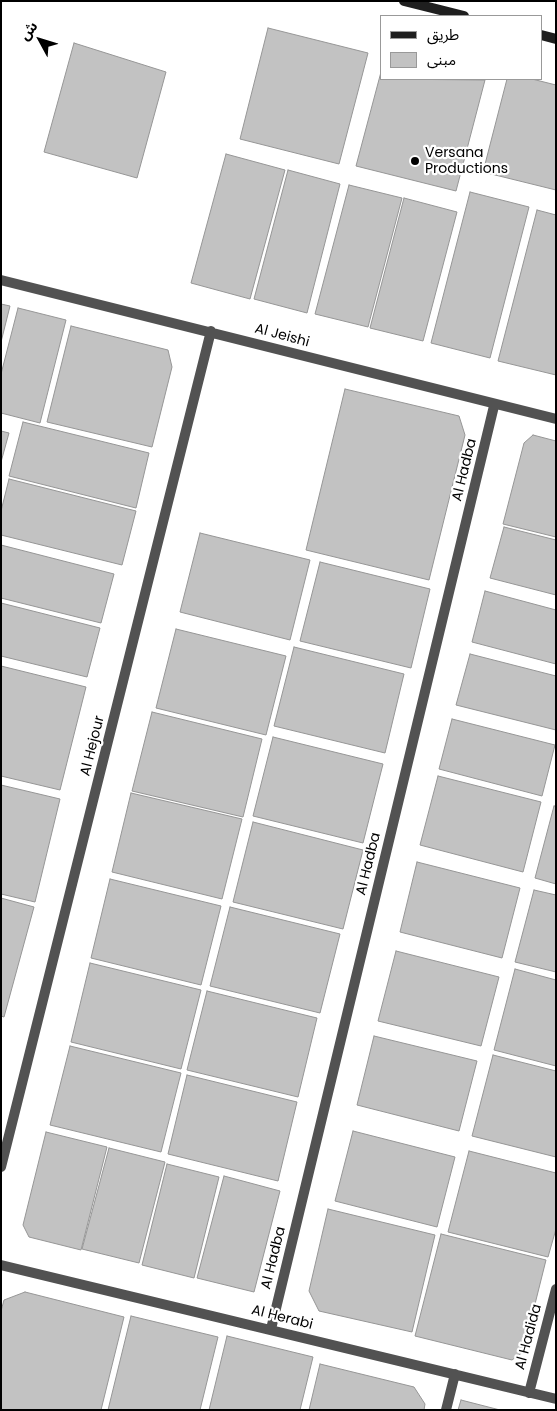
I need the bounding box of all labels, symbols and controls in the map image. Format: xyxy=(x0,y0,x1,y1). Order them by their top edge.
north arrow xyxy=(15,15,65,65)
legend xyxy=(380,15,542,80)
text: ش xyxy=(15,17,42,44)
text: طريق xyxy=(427,24,459,45)
text: مبنى xyxy=(427,49,456,70)
place label: Versana Productions xyxy=(425,145,508,178)
marker: Versana Productions xyxy=(409,155,421,167)
street label: Al Jeishi xyxy=(253,321,311,351)
street label: Al Hadba xyxy=(449,437,481,503)
street label: Al Hejour xyxy=(77,714,109,778)
street label: Al Hadba xyxy=(353,831,385,897)
street label: Al Hadba xyxy=(258,1225,290,1291)
street label: Al Herabi xyxy=(250,1302,314,1334)
street label: Al Hadida xyxy=(512,1302,546,1372)

